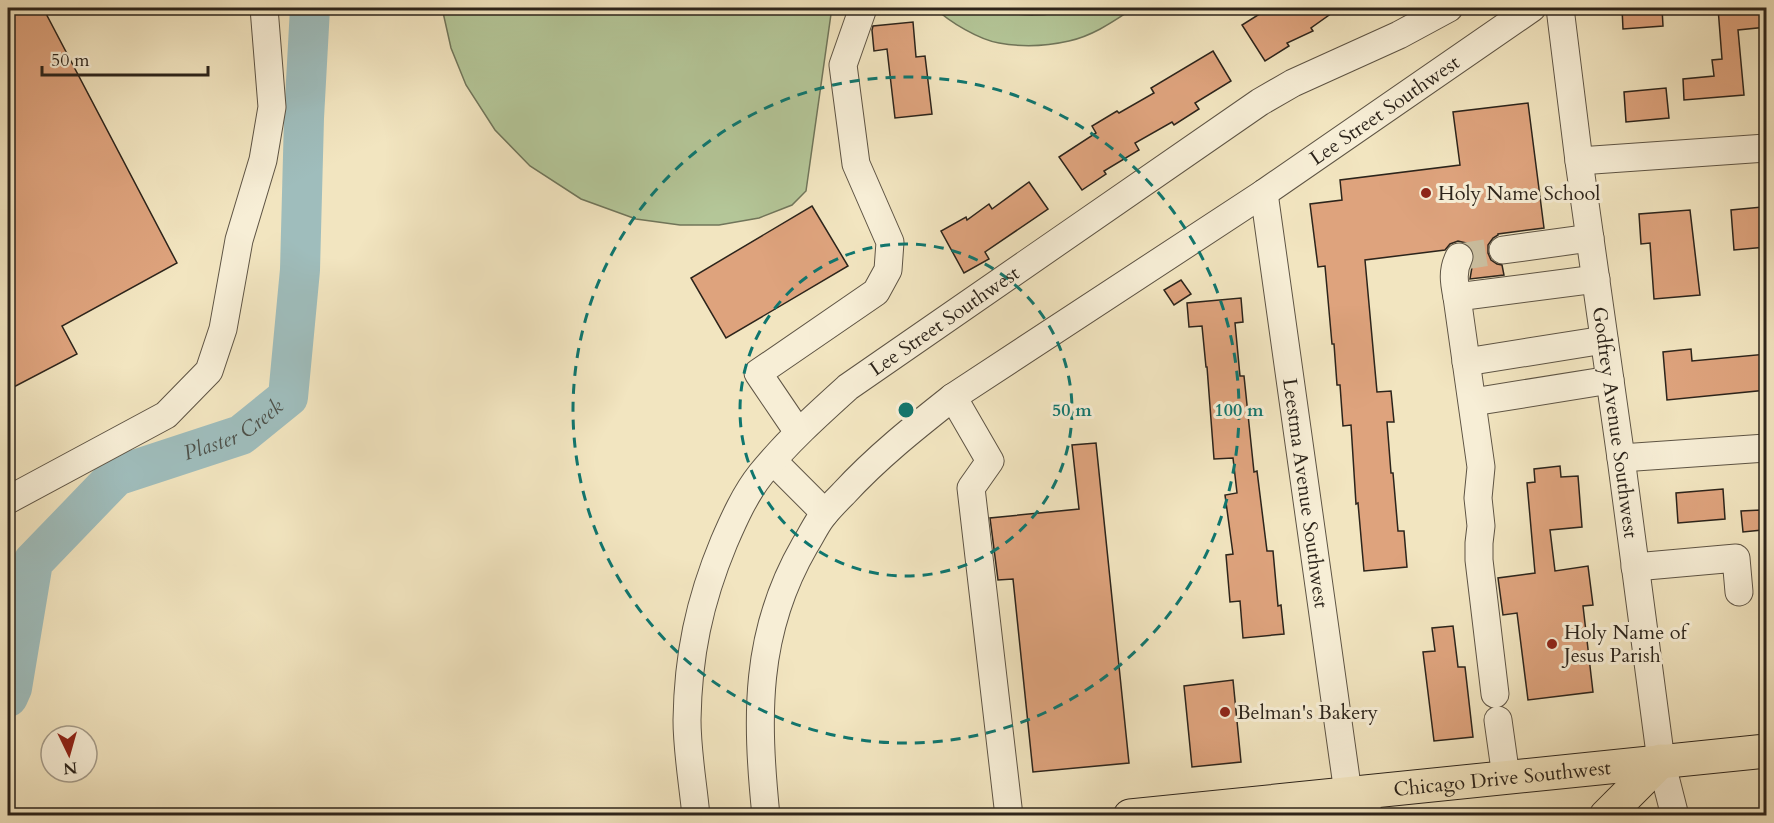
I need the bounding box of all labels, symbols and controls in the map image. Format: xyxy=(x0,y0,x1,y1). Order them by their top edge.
scale bar xyxy=(42,39,208,77)
text: 50 m xyxy=(51,48,90,73)
street label: Lee Street Southwest xyxy=(1304,49,1466,172)
place label: Holy Name School xyxy=(1438,180,1600,207)
marker: Holy Name School xyxy=(1419,186,1433,200)
street label: Lee Street Southwest xyxy=(864,259,1025,382)
street label: Godfrey Avenue Southwest xyxy=(1586,305,1645,540)
street label: Leestma Avenue Southwest xyxy=(1276,376,1335,610)
water label: Plaster Creek xyxy=(180,392,290,468)
text: 50 m xyxy=(1052,398,1092,423)
text: 100 m xyxy=(1214,398,1264,423)
centre of rings xyxy=(896,400,916,420)
place label: Holy Name of Jesus Parish xyxy=(1561,619,1689,669)
marker: Holy Name of Jesus Parish xyxy=(1545,637,1559,651)
place label: Belman's Bakery xyxy=(1237,699,1379,726)
marker: Belman's Bakery xyxy=(1218,705,1232,719)
north arrow xyxy=(39,724,99,784)
street label: Chicago Drive Southwest xyxy=(1392,754,1613,803)
text: N xyxy=(62,756,78,780)

